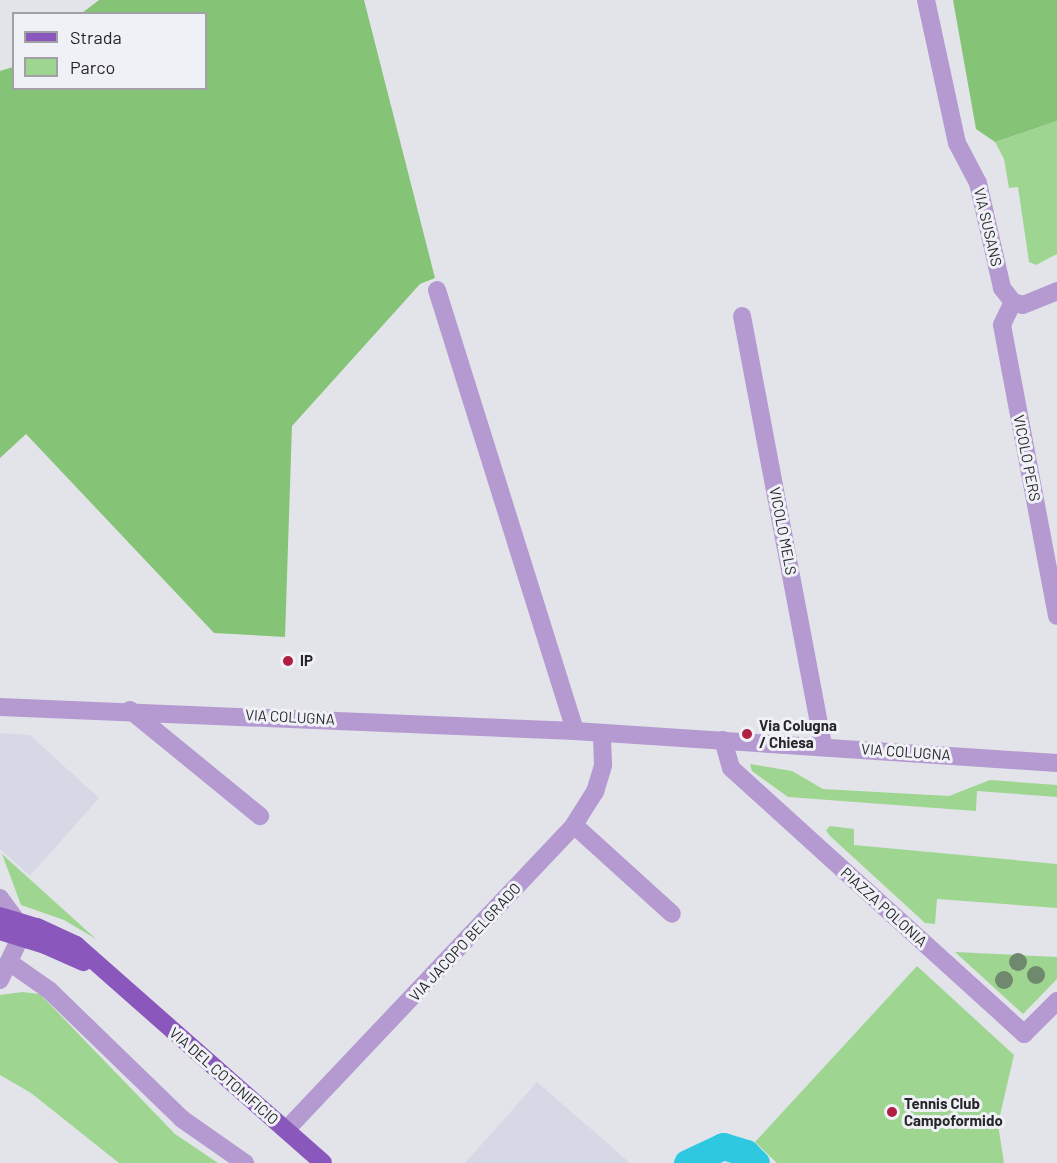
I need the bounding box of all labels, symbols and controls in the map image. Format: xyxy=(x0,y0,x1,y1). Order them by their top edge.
legend xyxy=(12,12,207,90)
text: Strada xyxy=(70,26,122,48)
text: Parco xyxy=(70,56,115,78)
street label: VIA SUSANS xyxy=(970,186,1006,268)
street label: VICOLO PERS xyxy=(1010,413,1044,503)
street label: VICOLO MELS xyxy=(766,486,800,576)
place label: IP xyxy=(300,652,313,670)
marker: IP xyxy=(281,654,295,668)
street label: VIA COLUGNA xyxy=(245,706,335,728)
place label: Via Colugna / Chiesa xyxy=(759,716,837,751)
marker: Via Colugna / Chiesa xyxy=(740,727,754,741)
street label: VIA COLUGNA xyxy=(861,740,951,764)
street label: PIAZZA POLONIA xyxy=(837,864,931,950)
street label: VIA JACOPO BELGRADO xyxy=(405,879,525,1005)
street label: VIA DEL COTONIFICIO xyxy=(166,1024,282,1128)
place label: Tennis Club Campoformido xyxy=(904,1094,1003,1129)
marker: Tennis Club Campoformido xyxy=(885,1105,899,1119)

